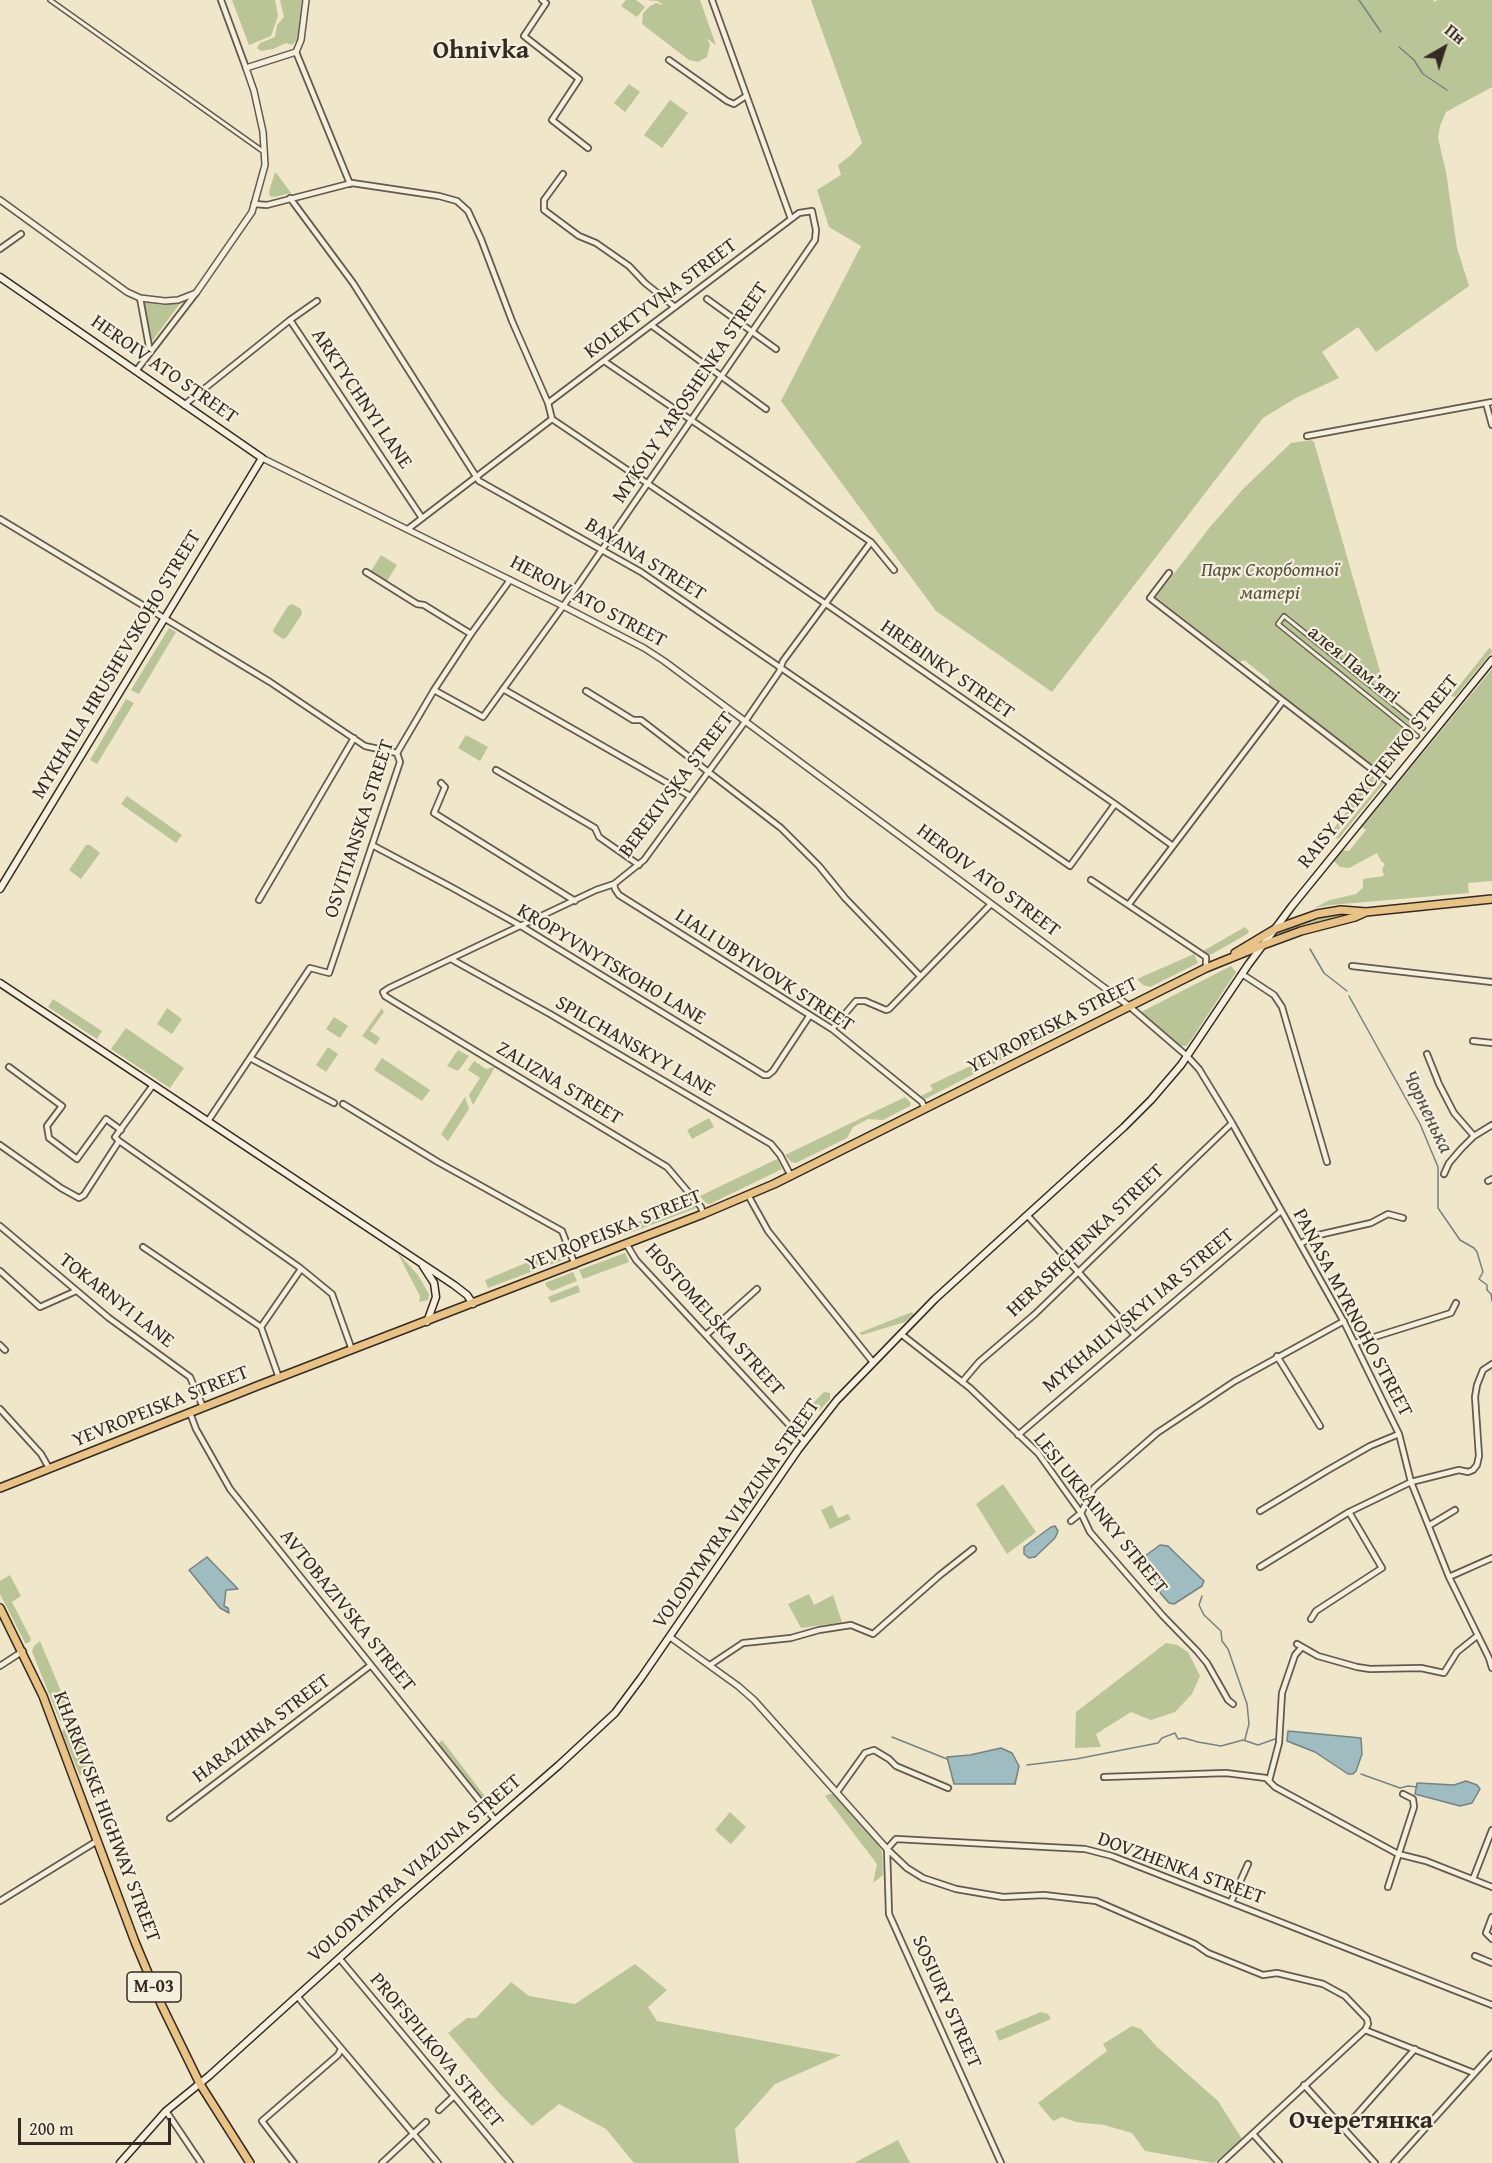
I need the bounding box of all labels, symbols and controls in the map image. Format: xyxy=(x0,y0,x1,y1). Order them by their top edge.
north arrow xyxy=(1414,18,1474,78)
text: Пн xyxy=(1440,18,1471,50)
district label: Ohnivka xyxy=(433,35,529,67)
street label: KOLEKTYVNA STREET xyxy=(580,234,742,364)
street label: MYKOLY YAROSHENKA STREET xyxy=(608,278,774,508)
street label: HEROIV ATO STREET xyxy=(86,310,242,430)
street label: ARKTYCHNYI LANE xyxy=(305,324,417,474)
street label: BAYANA STREET xyxy=(580,513,710,607)
street label: MYKHAILA HRUSHEVSKOHO STREET xyxy=(27,526,207,804)
street label: HEROIV ATO STREET xyxy=(506,551,670,653)
park label: Парк Скорботної матері xyxy=(1201,559,1339,606)
street label: HREBINKY STREET xyxy=(876,615,1018,725)
street label: алея Памʼяті xyxy=(1302,621,1404,709)
street label: RAISY KYRYCHENKO STREET xyxy=(1293,670,1465,874)
street label: BEREKIVSKA STREET xyxy=(614,707,740,863)
street label: OSVITIANSKA STREET xyxy=(320,737,400,921)
street label: HEROIV ATO STREET xyxy=(911,819,1065,943)
street label: KROPYVNYTSKOHO LANE xyxy=(512,899,710,1031)
street label: LIALI UBYIVOVK STREET xyxy=(670,904,858,1038)
street label: YEVROPEISKA STREET xyxy=(964,973,1142,1079)
street label: SPILCHANSKYY LANE xyxy=(551,991,719,1103)
street label: ZALIZNA STREET xyxy=(492,1037,626,1131)
water label: Чорненька xyxy=(1396,1066,1458,1158)
street label: HERASHCHENKA STREET xyxy=(1002,1160,1170,1322)
street label: YEVROPEISKA STREET xyxy=(522,1185,706,1277)
street label: PANASA MYRNOHO STREET xyxy=(1287,1205,1417,1421)
street label: MYKHAILIVSKYI IAR STREET xyxy=(1038,1224,1240,1398)
street label: HOSTOMELSKA STREET xyxy=(639,1239,789,1401)
street label: TOKARNYI LANE xyxy=(54,1249,178,1353)
street label: YEVROPEISKA STREET xyxy=(69,1361,253,1453)
street label: VOLODYMYRA VIAZUNA STREET xyxy=(648,1394,826,1634)
street label: LESI UKRAINKY STREET xyxy=(1028,1429,1172,1599)
street label: AVTOBAZIVSKA STREET xyxy=(274,1525,420,1697)
street label: HARAZHNA STREET xyxy=(188,1669,336,1789)
street label: KHARKIVSKE HIGHWAY STREET xyxy=(47,1688,165,1946)
street label: VOLODYMYRA VIAZUNA STREET xyxy=(303,1770,527,1968)
street label: DOVZHENKA STREET xyxy=(1094,1828,1268,1910)
street label: SOSIURY STREET xyxy=(906,1932,986,2072)
street label: PROFSPILKOVA STREET xyxy=(364,1969,508,2133)
road number: М-03 xyxy=(127,1972,181,2002)
district label: Очеретянка xyxy=(1289,2105,1433,2137)
scale bar xyxy=(21,2106,174,2144)
text: 200 m xyxy=(29,2115,74,2142)

